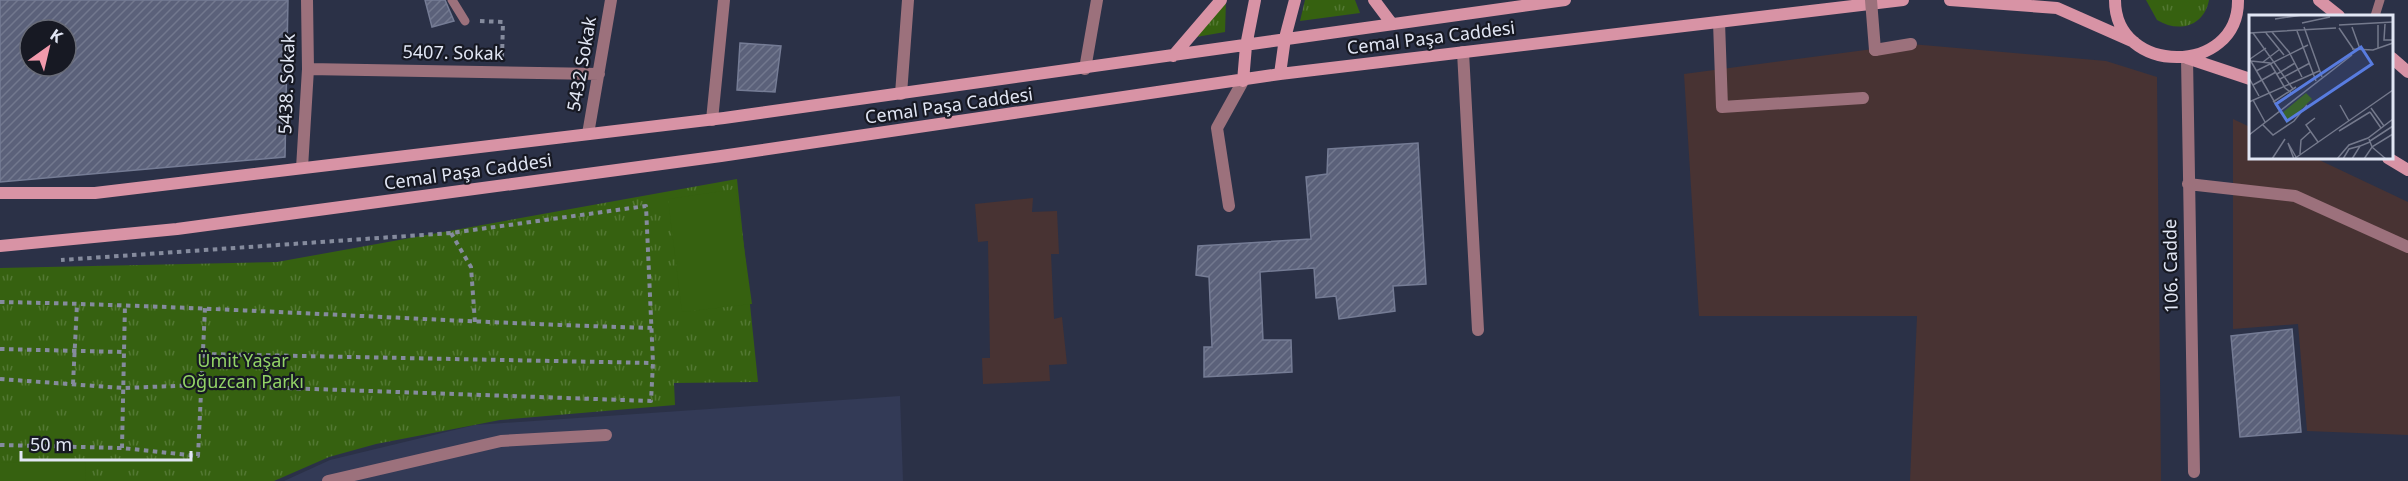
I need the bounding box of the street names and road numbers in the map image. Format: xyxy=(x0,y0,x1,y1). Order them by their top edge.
street label: 5432 Sokak xyxy=(561,14,601,113)
street label: Cemal Paşa Caddesi xyxy=(1345,15,1516,59)
street label: 5438. Sokak xyxy=(272,33,300,135)
street label: 5407. Sokak xyxy=(402,39,504,65)
street label: Cemal Paşa Caddesi xyxy=(863,81,1034,129)
street label: Cemal Paşa Caddesi xyxy=(382,147,553,195)
street label: 106. Cadde xyxy=(2157,219,2183,313)

